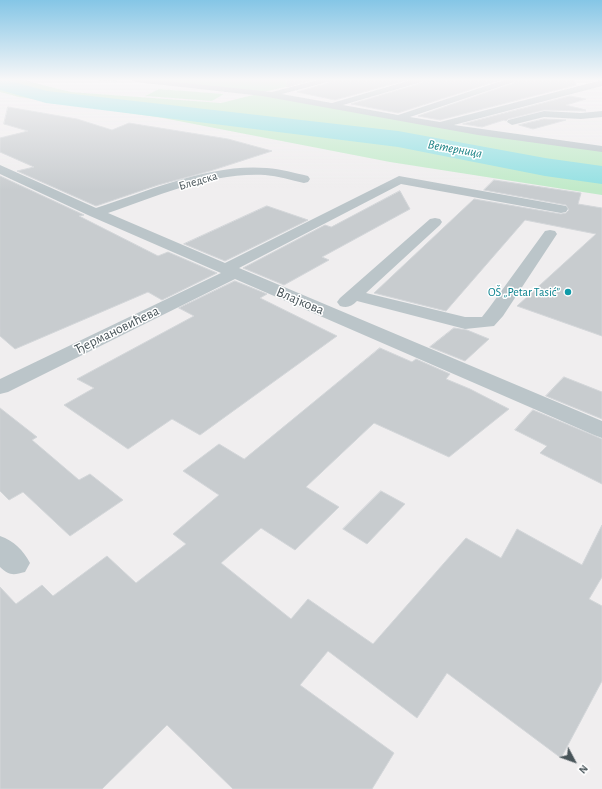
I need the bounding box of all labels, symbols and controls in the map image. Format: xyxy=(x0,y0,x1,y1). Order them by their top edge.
water label: Ветерница xyxy=(427,137,483,161)
street label: Бледска xyxy=(177,169,219,193)
street label: Влајкова xyxy=(274,283,326,319)
place label: OŠ „Petar Tasić” xyxy=(488,285,560,299)
marker: OŠ „Petar Tasić” xyxy=(563,287,573,297)
street label: Ђермановићева xyxy=(72,302,162,358)
north arrow xyxy=(554,741,594,781)
text: N xyxy=(577,763,590,776)

